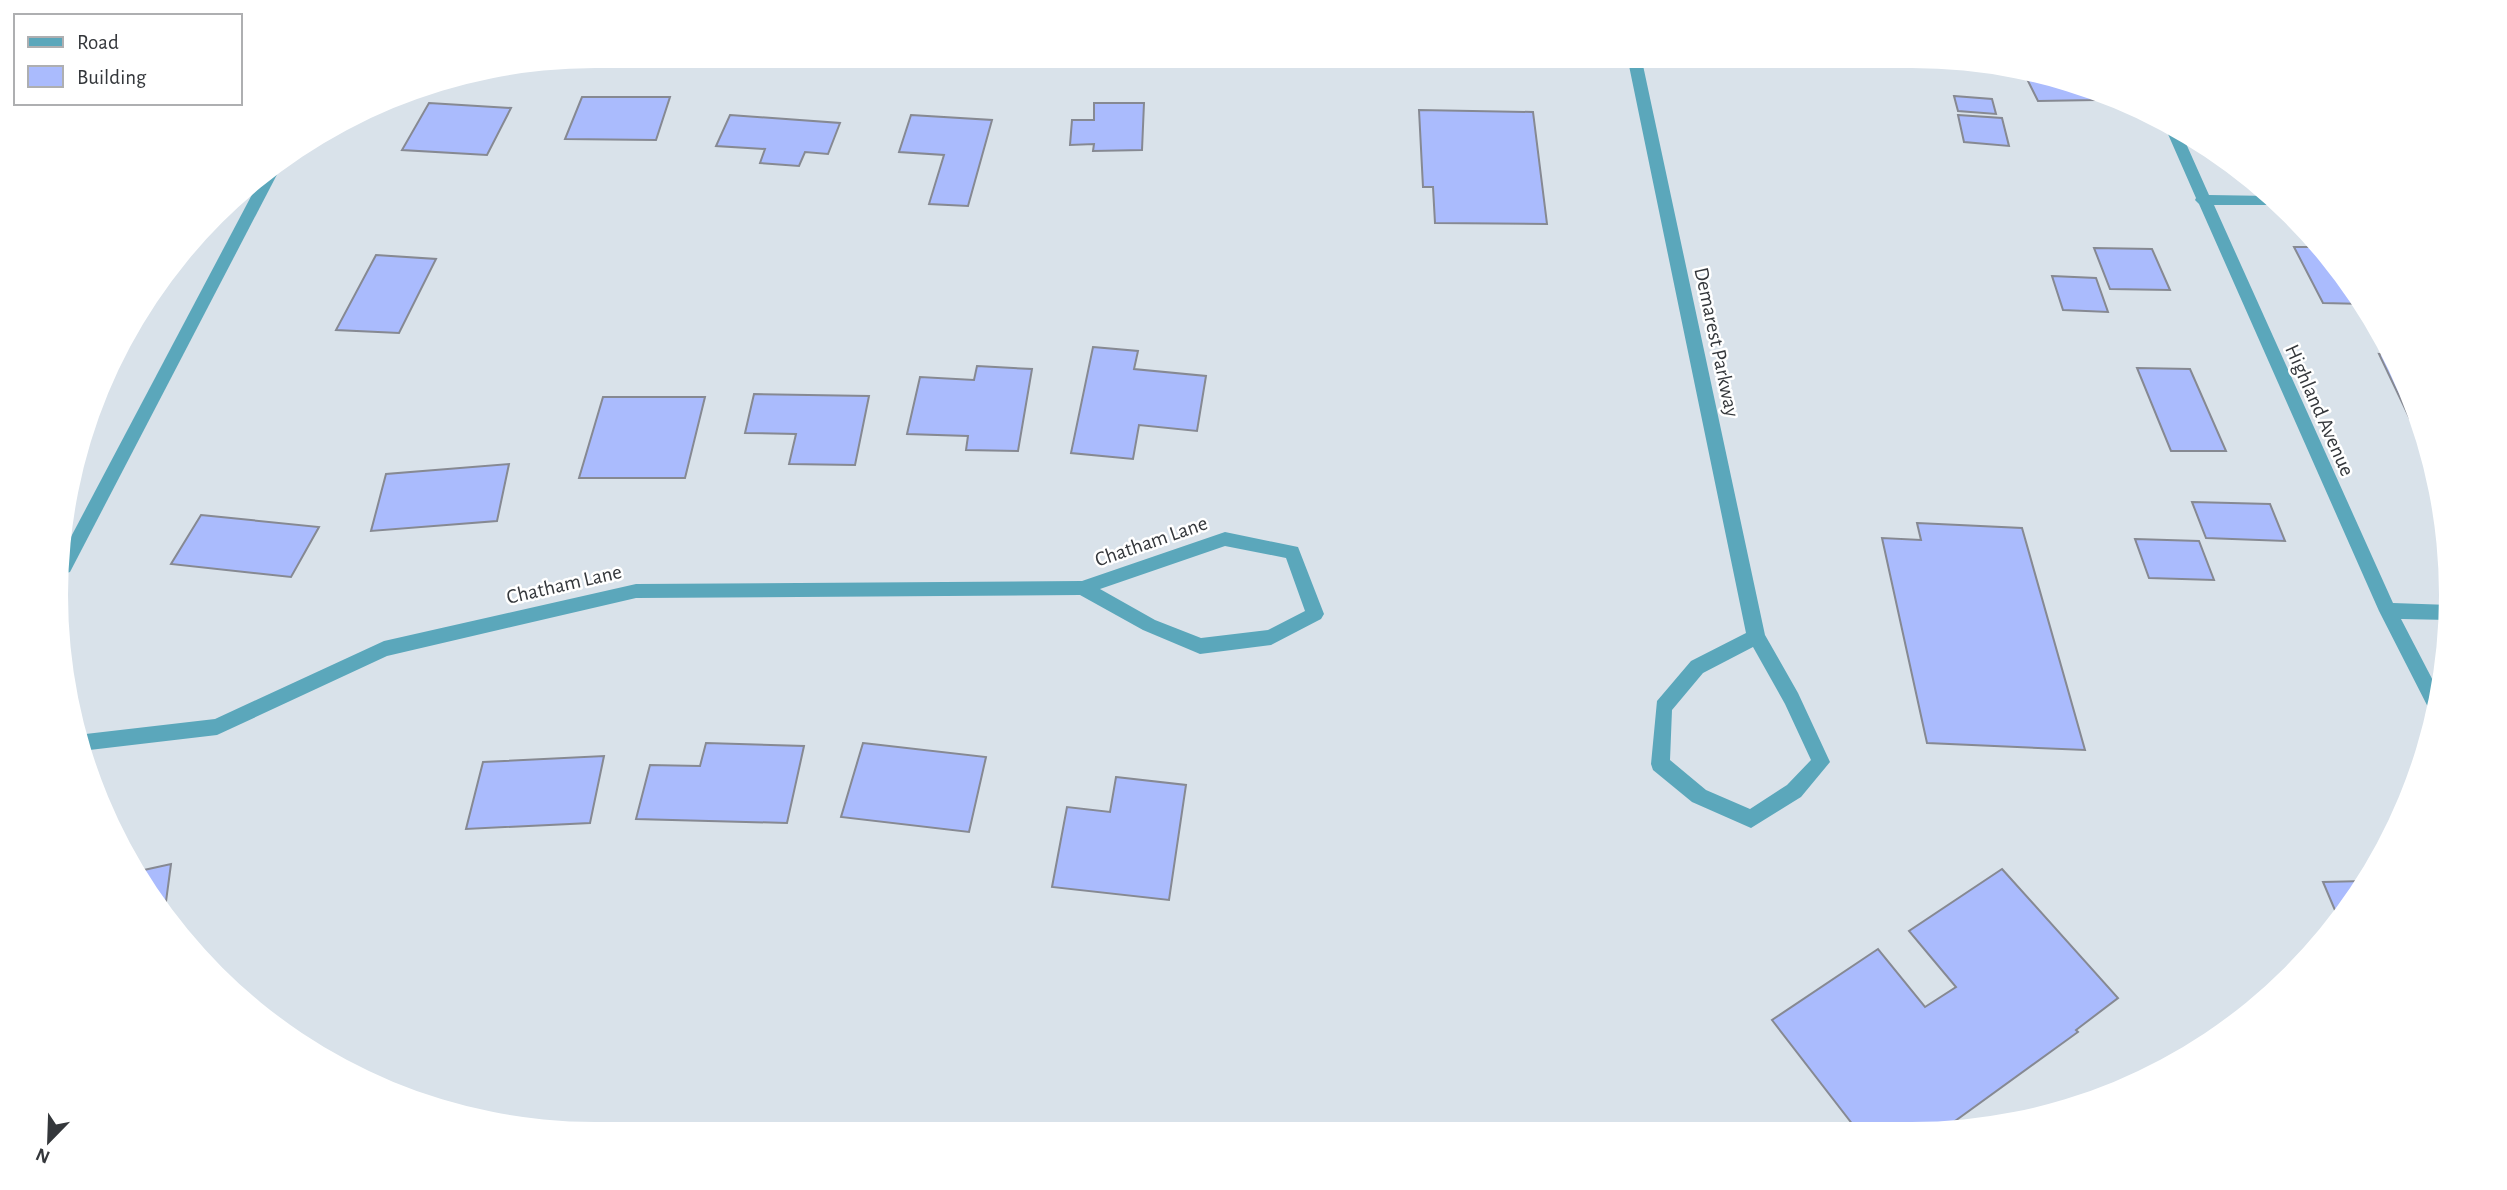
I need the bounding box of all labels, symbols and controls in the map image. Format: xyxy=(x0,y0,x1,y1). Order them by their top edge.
legend xyxy=(14,14,242,105)
text: Road xyxy=(77,32,119,53)
text: Building xyxy=(77,67,147,88)
street label: Demarest Parkway xyxy=(1690,265,1743,419)
street label: Highland Avenue xyxy=(2281,341,2358,479)
street label: Chatham Lane xyxy=(1092,512,1210,571)
street label: Chatham Lane xyxy=(504,561,624,608)
north arrow xyxy=(14,1106,84,1176)
text: N xyxy=(33,1144,53,1167)

